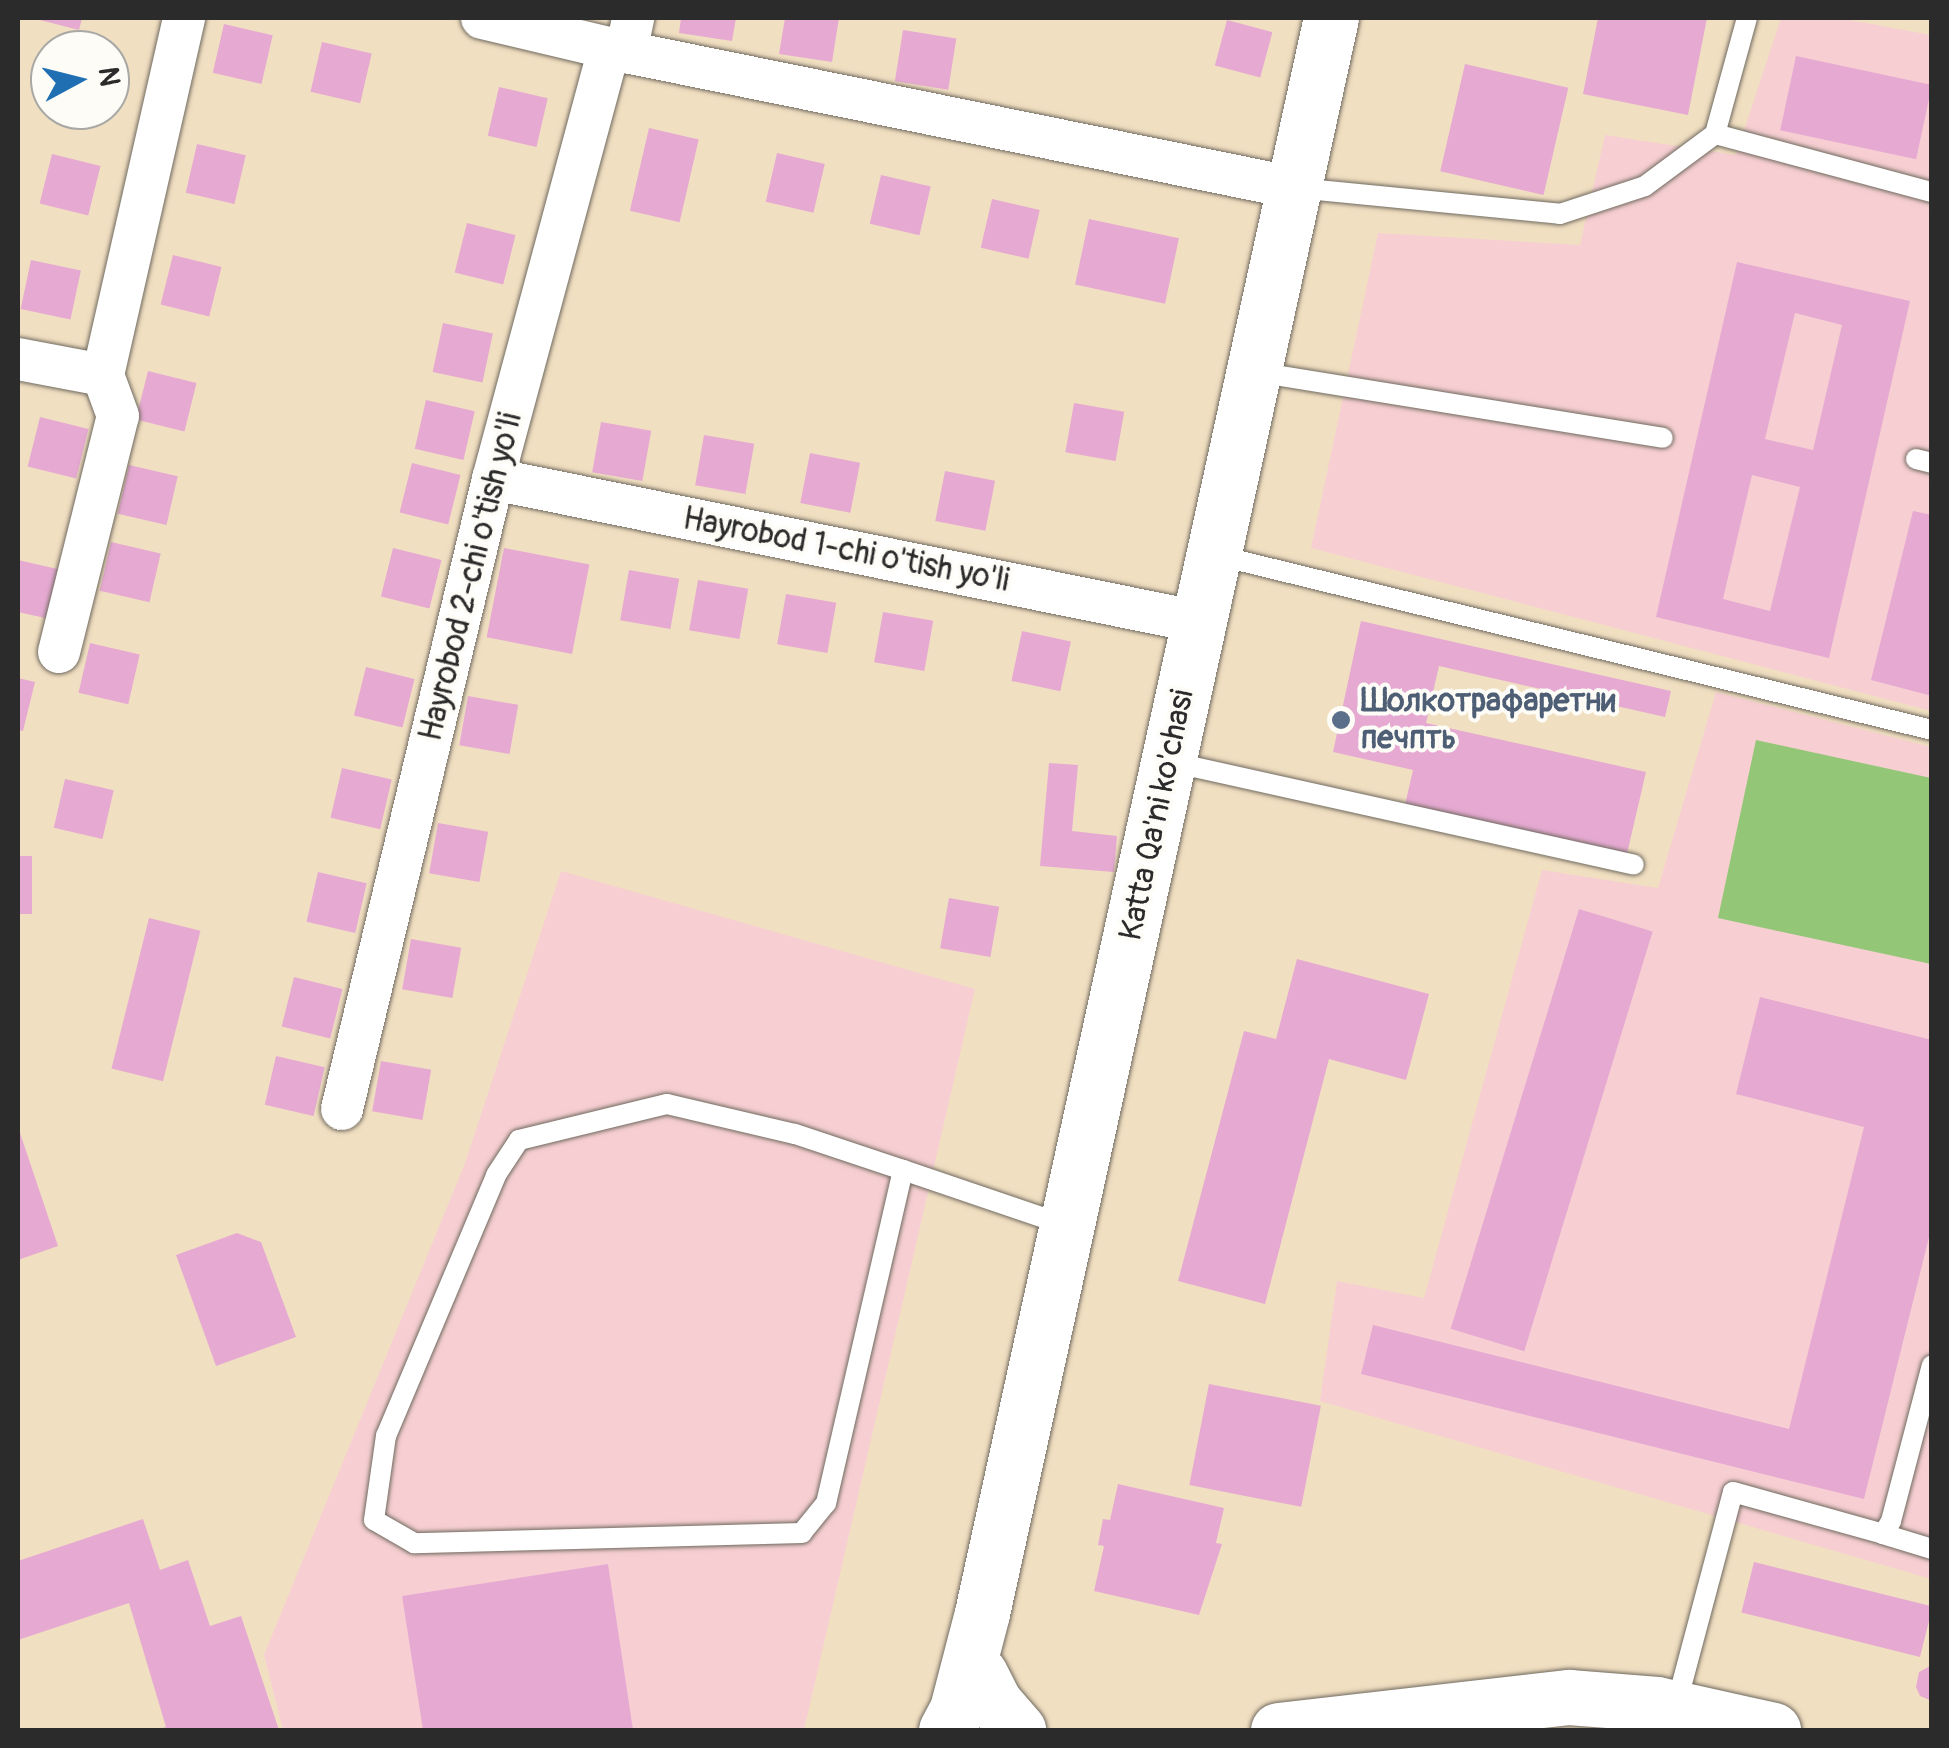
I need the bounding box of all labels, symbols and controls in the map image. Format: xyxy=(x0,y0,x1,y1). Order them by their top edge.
north arrow xyxy=(30,30,130,130)
text: N xyxy=(90,65,127,88)
street label: Hayrobod 2-chi o'tish yo'li xyxy=(412,409,530,745)
street label: Hayrobod 1-chi o'tish yo'li xyxy=(680,500,1012,600)
place label: Шолкотрафаретни печпть xyxy=(1361,683,1615,758)
street label: Katta Qa'ni ko'chasi xyxy=(1112,686,1202,944)
marker: Шолкотрафаретни печпть xyxy=(1330,709,1352,731)

